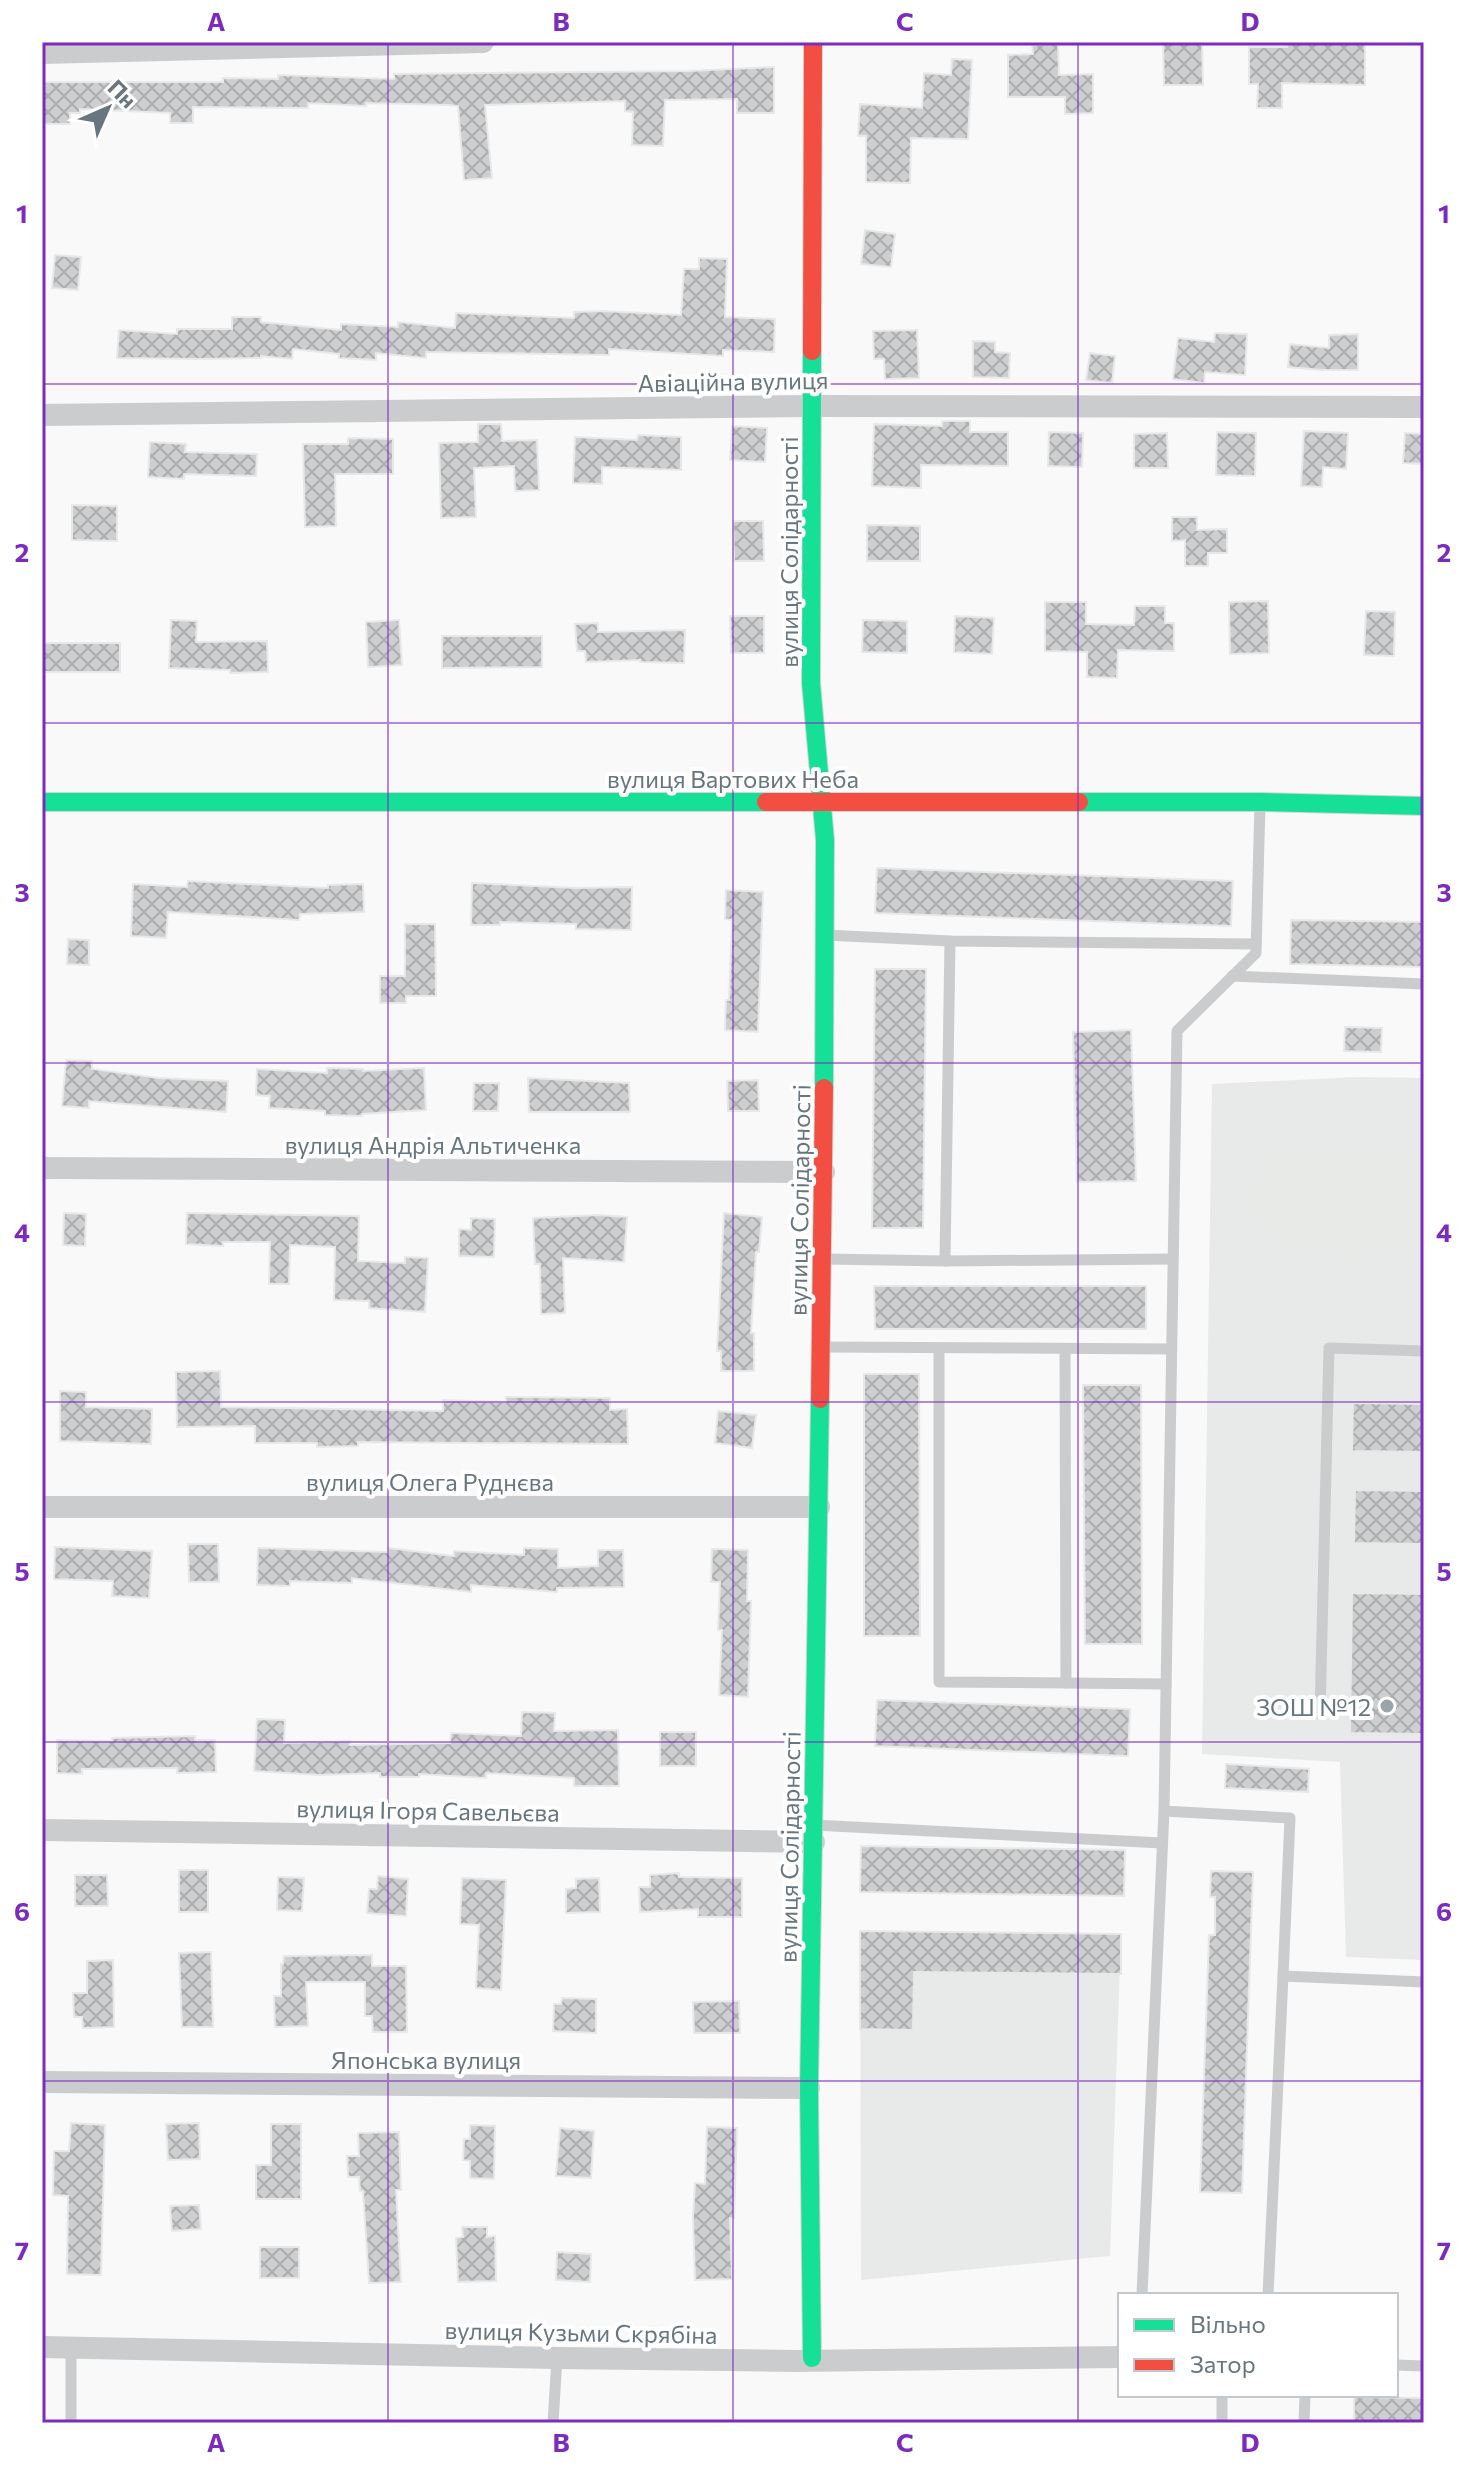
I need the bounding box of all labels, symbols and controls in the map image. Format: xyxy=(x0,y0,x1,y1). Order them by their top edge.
text: A xyxy=(207,5,226,36)
text: B xyxy=(552,5,570,36)
text: C xyxy=(896,5,914,36)
text: D xyxy=(1240,5,1260,36)
north arrow xyxy=(68,68,148,148)
text: Пн xyxy=(103,74,142,113)
text: 1 xyxy=(16,197,28,228)
text: 1 xyxy=(1438,197,1450,228)
street label: Авіаційна вулиця xyxy=(637,365,829,397)
street label: вулиця Солідарності xyxy=(774,436,803,668)
text: 2 xyxy=(15,536,29,567)
text: 2 xyxy=(1437,536,1451,567)
street label: вулиця Вартових Неба xyxy=(607,764,859,793)
text: 3 xyxy=(14,876,30,907)
text: 3 xyxy=(1436,876,1452,907)
street label: вулиця Солідарності xyxy=(782,1084,816,1316)
street label: вулиця Андрія Альтиченка xyxy=(285,1130,581,1159)
text: 4 xyxy=(14,1216,30,1247)
text: 4 xyxy=(1436,1216,1452,1247)
street label: вулиця Олега Руднєва xyxy=(306,1467,554,1496)
text: 5 xyxy=(14,1555,30,1586)
text: 5 xyxy=(1436,1555,1452,1586)
place label: ЗОШ №12 xyxy=(1256,1692,1371,1721)
marker: ЗОШ №12 xyxy=(1378,1697,1396,1715)
street label: вулиця Солідарності xyxy=(772,1731,806,1963)
street label: вулиця Ігоря Савельєва xyxy=(296,1793,560,1827)
text: 6 xyxy=(14,1895,30,1926)
text: 6 xyxy=(1436,1895,1452,1926)
street label: Японська вулиця xyxy=(331,2045,521,2074)
text: 7 xyxy=(15,2234,29,2265)
text: 7 xyxy=(1437,2234,1451,2265)
legend xyxy=(1118,2293,1398,2397)
text: Вільно xyxy=(1190,2309,1266,2338)
street label: вулиця Кузьми Скрябіна xyxy=(444,2315,718,2349)
text: Затор xyxy=(1190,2349,1256,2378)
text: A xyxy=(207,2426,226,2457)
text: B xyxy=(552,2426,570,2457)
text: C xyxy=(896,2426,914,2457)
text: D xyxy=(1240,2426,1260,2457)

